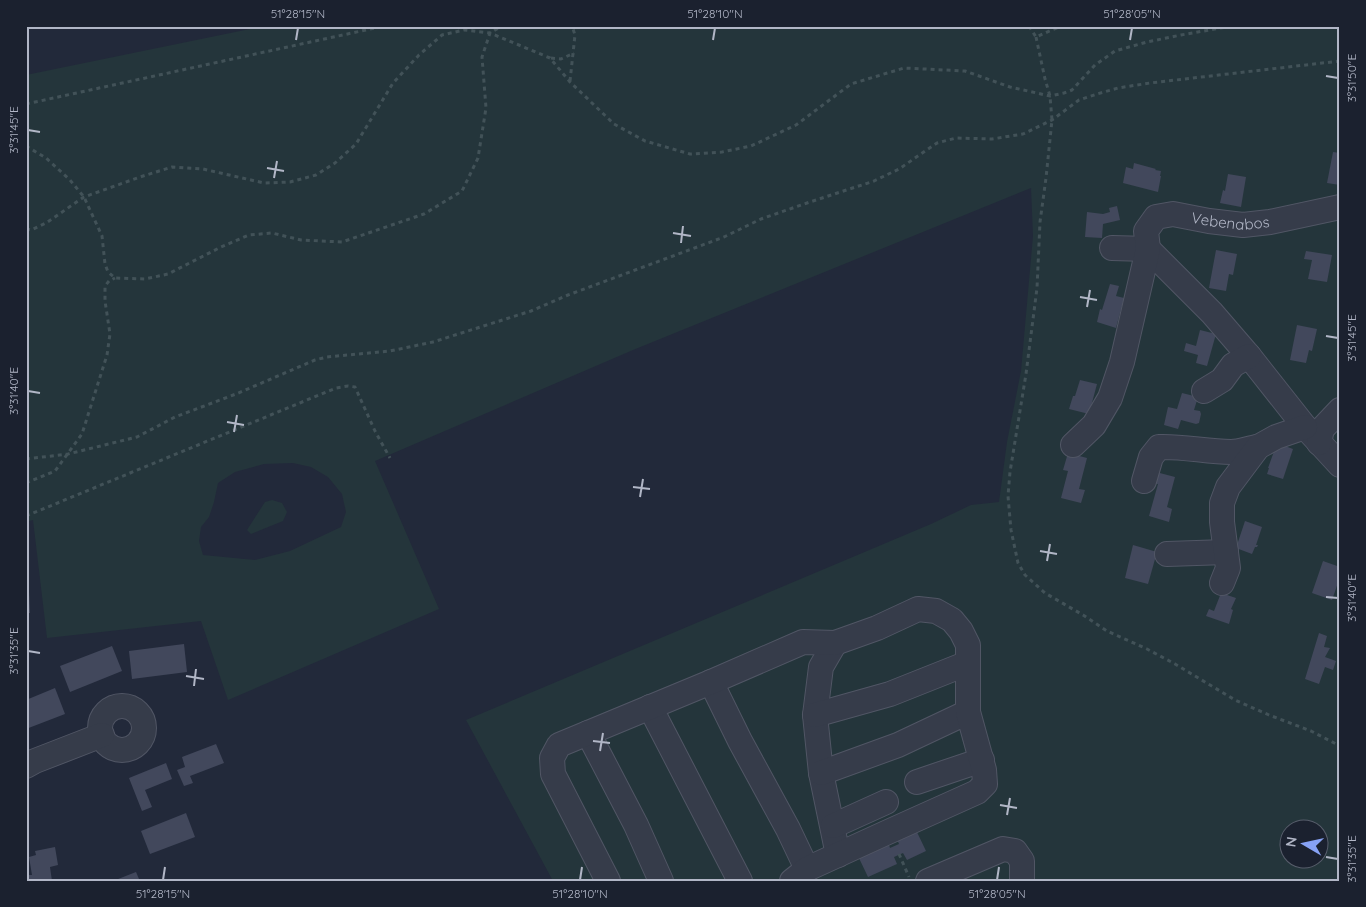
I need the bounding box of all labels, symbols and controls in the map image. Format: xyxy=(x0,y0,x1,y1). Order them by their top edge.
text: 51°28'15"N xyxy=(271,6,325,21)
text: 51°28'10"N xyxy=(687,6,743,21)
text: 51°28'05"N xyxy=(1103,6,1161,21)
text: 3°31'50"E xyxy=(1344,54,1359,102)
text: 3°31'45"E xyxy=(6,106,21,154)
street label: Vebenabos xyxy=(1190,208,1270,234)
text: 3°31'45"E xyxy=(1344,314,1359,362)
text: 3°31'40"E xyxy=(6,367,21,415)
text: 3°31'40"E xyxy=(1344,574,1359,622)
text: 3°31'35"E xyxy=(6,627,21,675)
north arrow xyxy=(1278,820,1328,870)
text: N xyxy=(1281,835,1301,848)
text: 3°31'35"E xyxy=(1344,835,1359,883)
text: 51°28'15"N xyxy=(136,886,190,901)
text: 51°28'10"N xyxy=(552,886,608,901)
text: 51°28'05"N xyxy=(968,886,1026,901)

